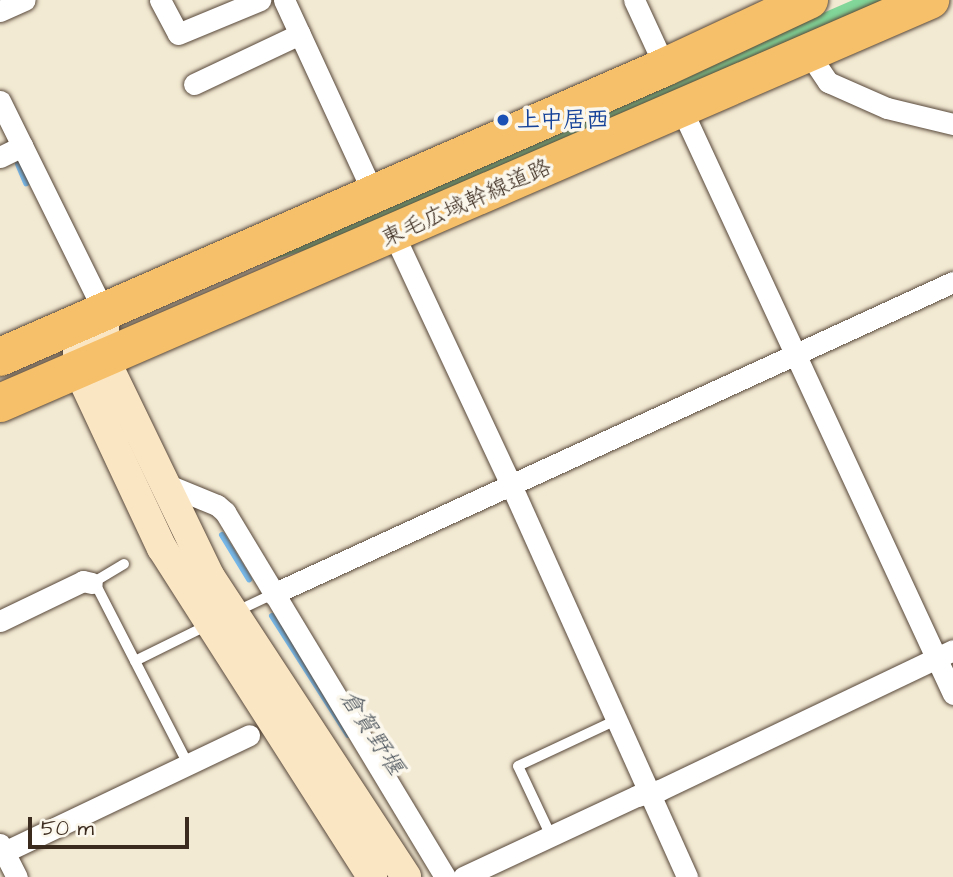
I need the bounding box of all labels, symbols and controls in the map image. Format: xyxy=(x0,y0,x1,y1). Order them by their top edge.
place label: 上中居西 xyxy=(517,106,609,134)
marker: 上中居西 xyxy=(495,112,511,128)
street label: 東毛広域幹線道路 xyxy=(376,153,556,253)
water label: 倉賀野堰 xyxy=(333,685,409,781)
scale bar xyxy=(32,804,192,848)
text: 50 m xyxy=(41,814,94,843)

